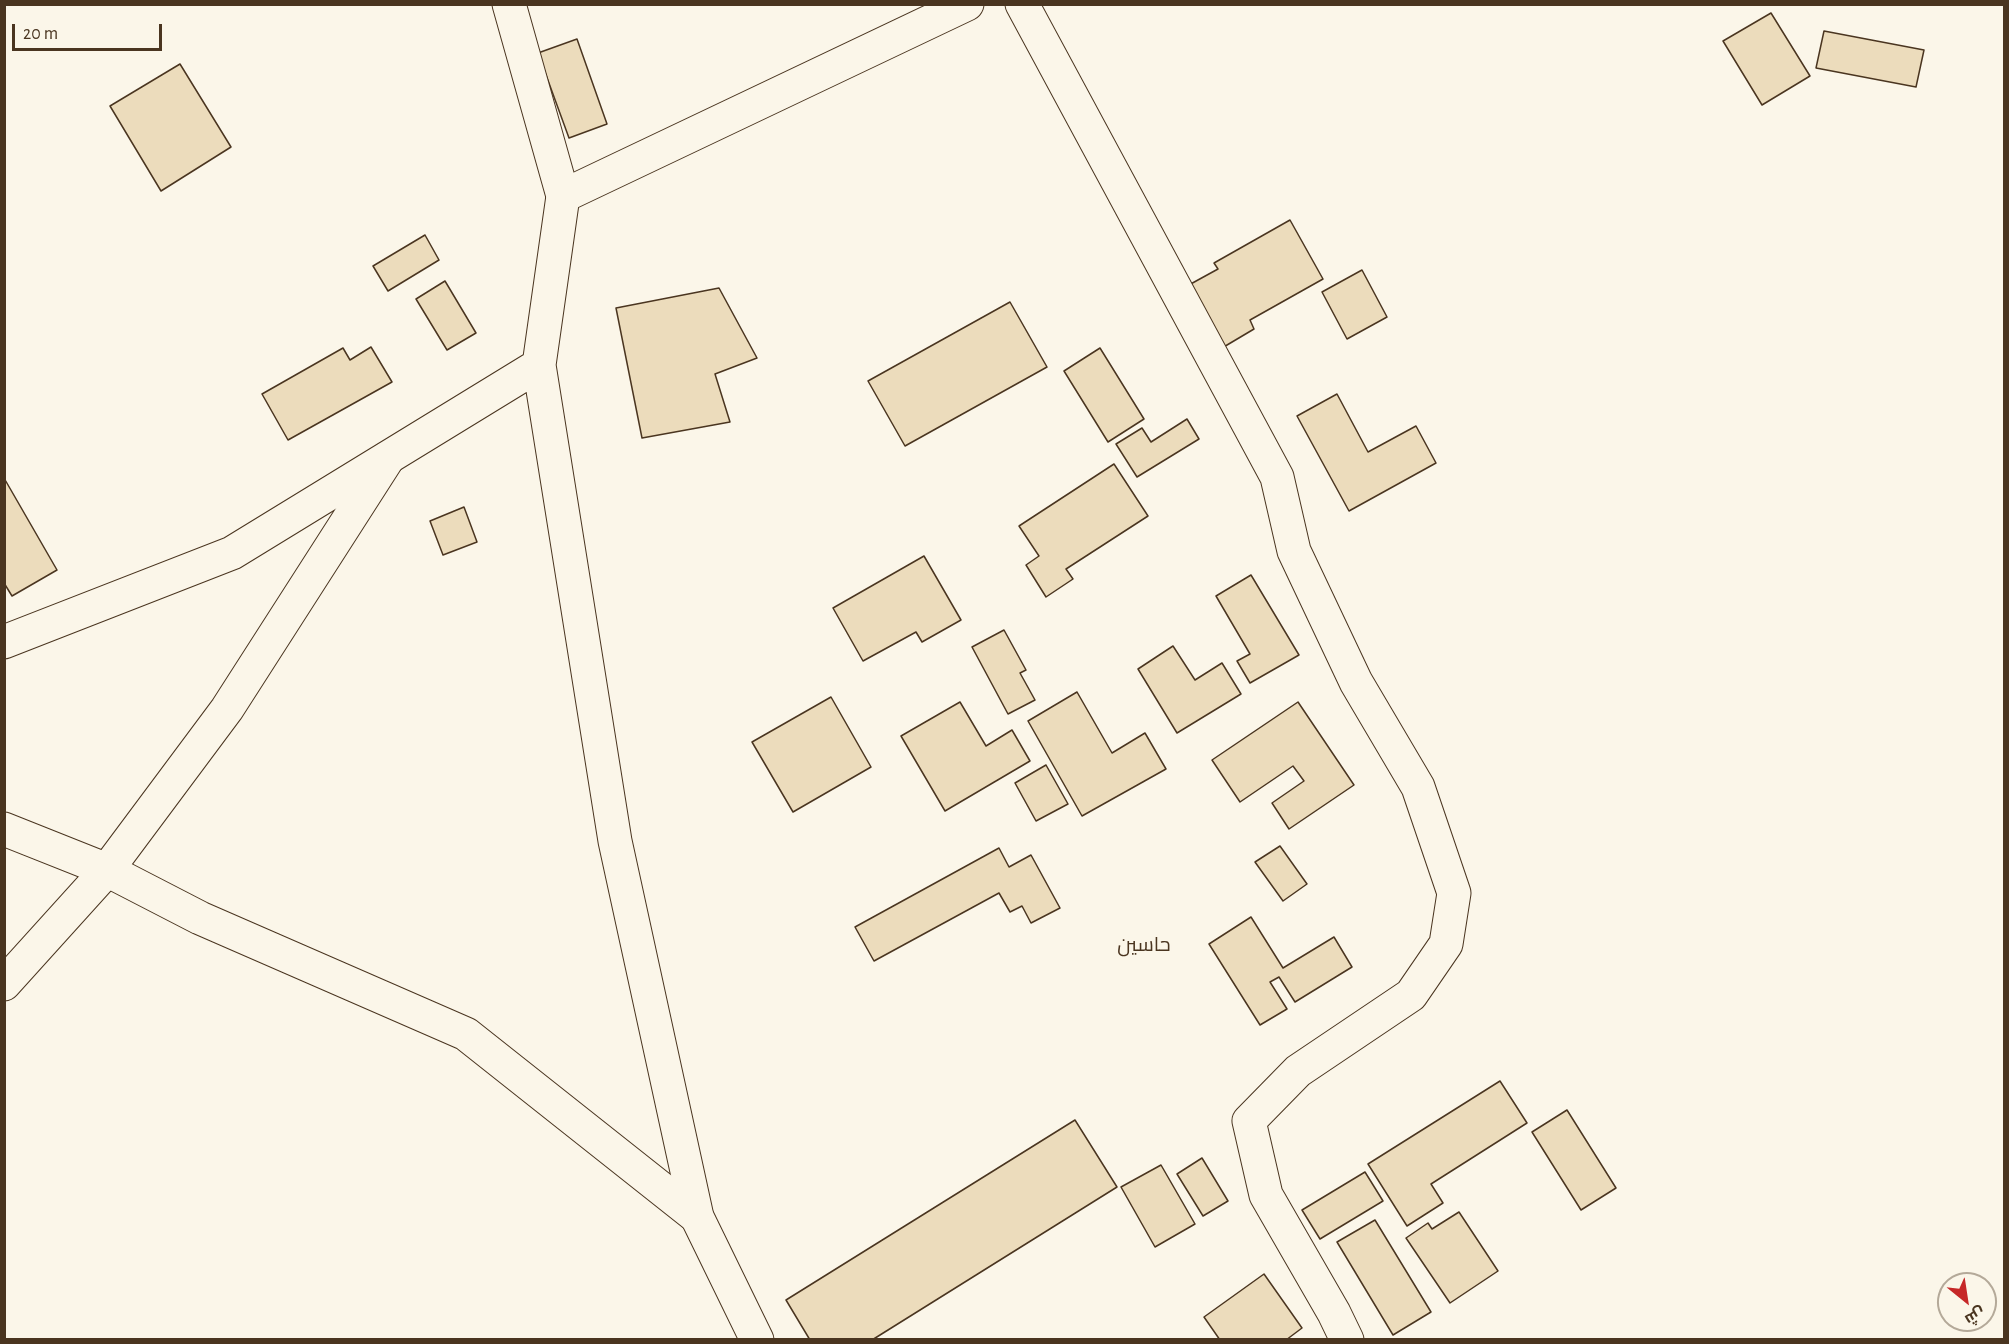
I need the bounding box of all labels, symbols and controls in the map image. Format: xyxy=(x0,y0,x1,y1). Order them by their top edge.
scale bar xyxy=(15,12,165,50)
text: 20 m xyxy=(23,25,58,43)
district label: حاسين xyxy=(1117,933,1171,957)
north arrow xyxy=(1937,1272,1997,1332)
text: ش xyxy=(1962,1304,1988,1328)

